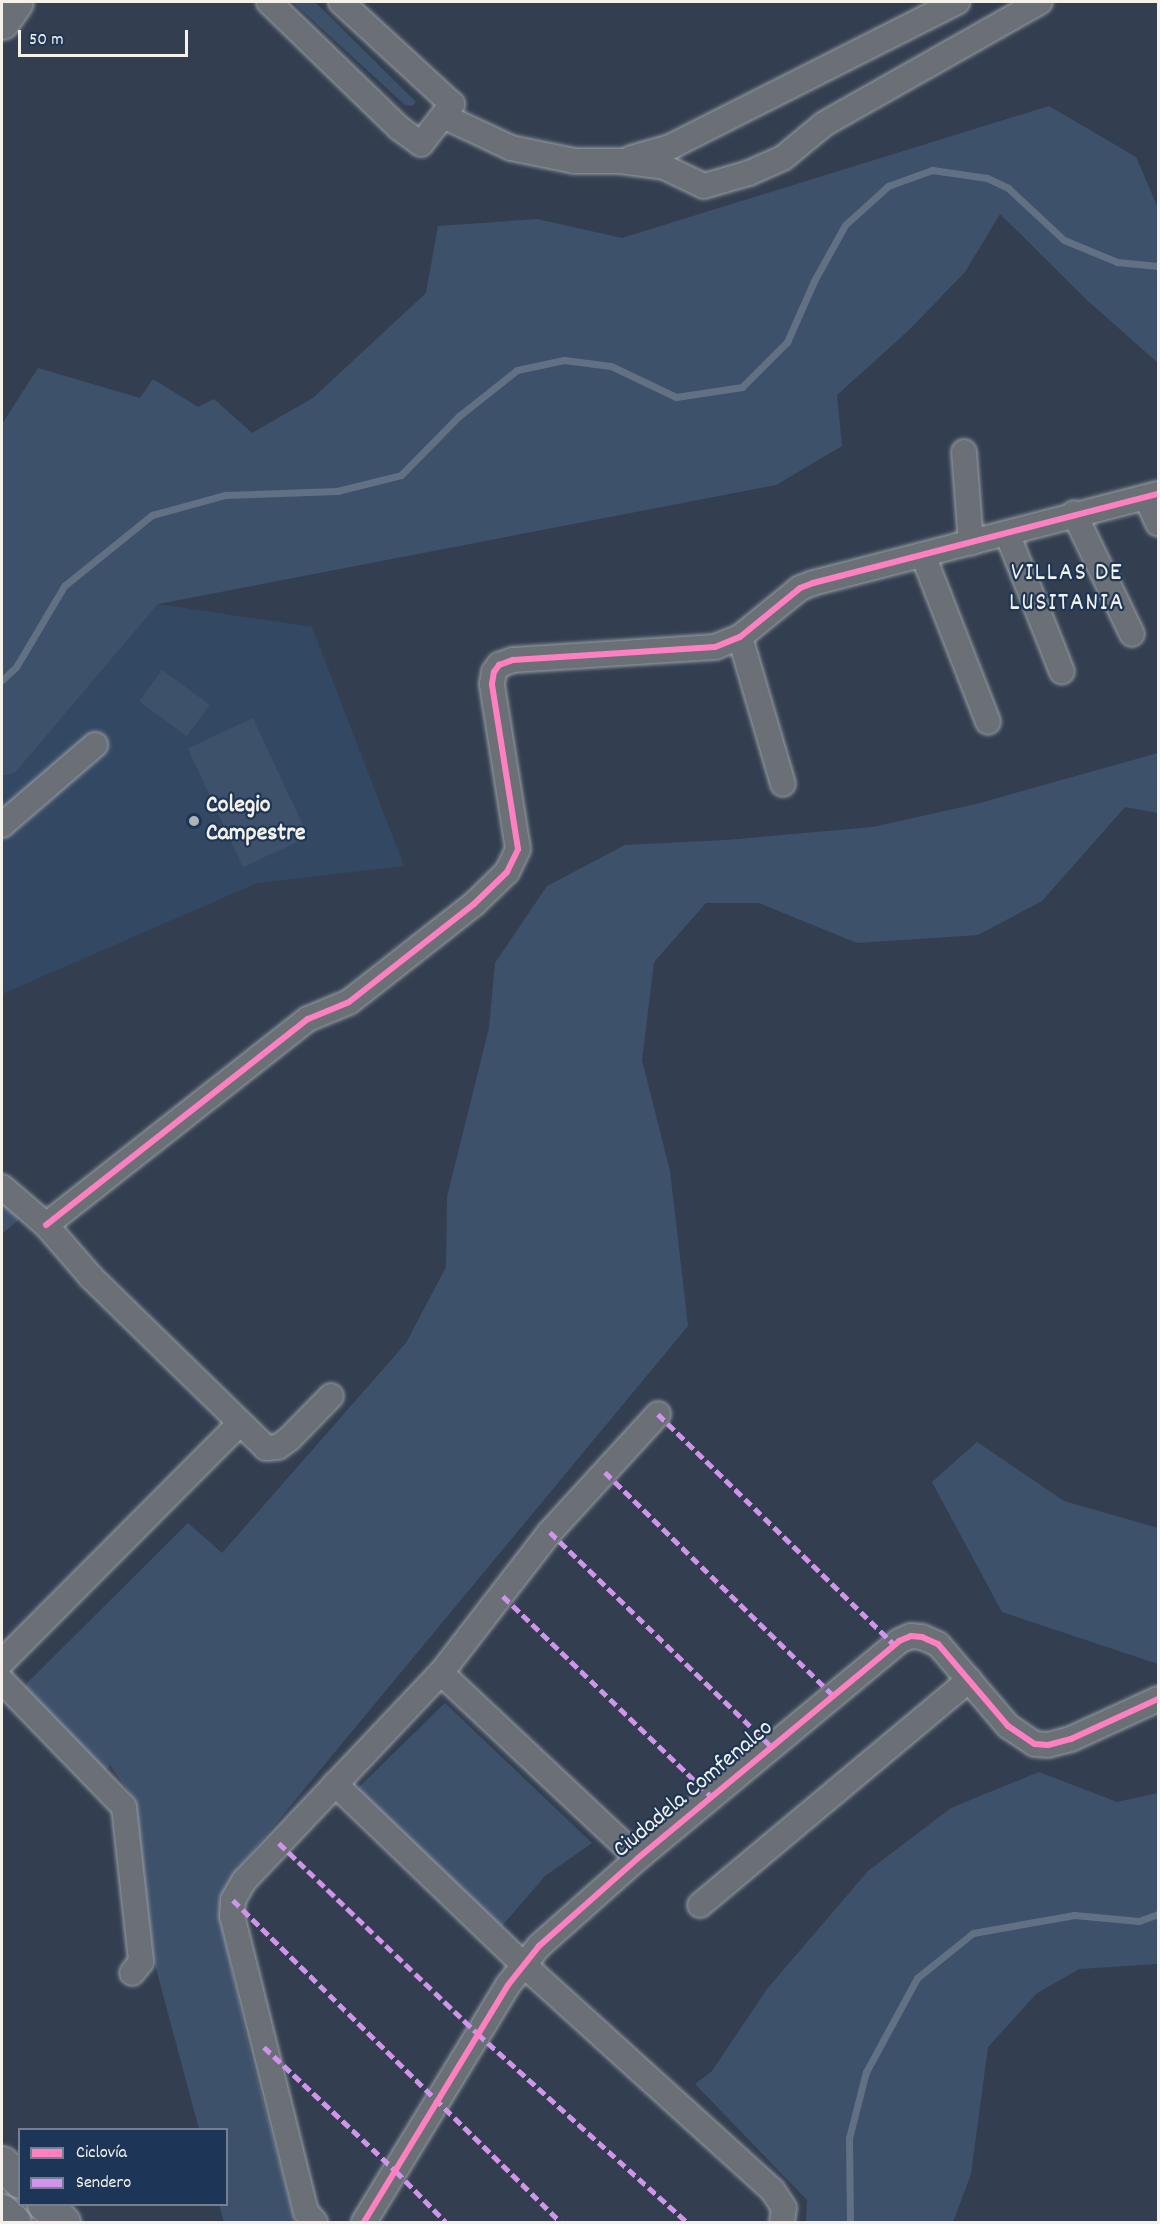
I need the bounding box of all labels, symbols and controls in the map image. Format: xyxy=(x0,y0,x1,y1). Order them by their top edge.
scale bar xyxy=(21,18,190,56)
text: 50 m xyxy=(29,28,64,53)
district label: VILLAS DE LUSITANIA xyxy=(1009,558,1125,620)
place label: Colegio Campestre xyxy=(206,793,306,849)
marker: Colegio Campestre xyxy=(187,814,201,828)
street label: Ciudadela Comfenalco xyxy=(608,1715,780,1865)
legend xyxy=(18,2128,228,2206)
text: Ciclovía xyxy=(76,2141,127,2166)
text: Sendero xyxy=(76,2171,131,2196)

